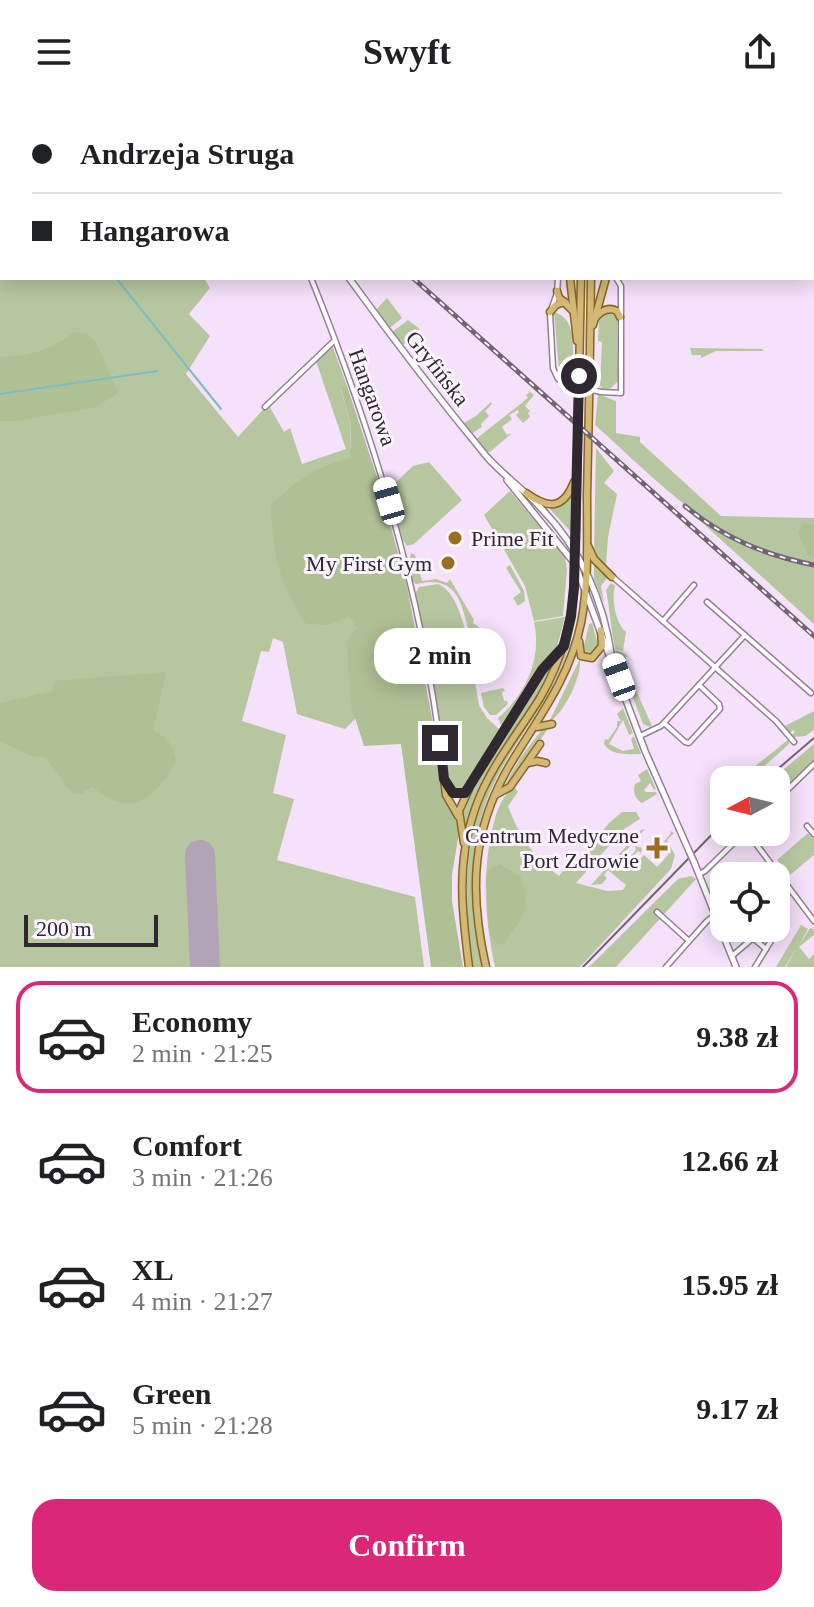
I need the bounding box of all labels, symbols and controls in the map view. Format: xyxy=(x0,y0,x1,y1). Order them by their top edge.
icon: menu xyxy=(32,30,76,74)
icon: share xyxy=(738,30,782,74)
text: Swyft xyxy=(363,32,451,72)
text: Andrzeja Struga xyxy=(80,137,294,170)
text: Hangarowa xyxy=(80,214,229,247)
street label: Gryfińska xyxy=(401,326,475,411)
street label: Hangarowa xyxy=(343,345,402,449)
route start xyxy=(561,358,597,394)
car xyxy=(371,475,407,527)
place label: Prime Fit xyxy=(471,526,554,551)
marker: Prime Fit xyxy=(446,529,464,547)
place label: My First Gym xyxy=(306,551,432,576)
marker: My First Gym xyxy=(439,554,457,572)
callout: 2 min xyxy=(374,627,506,683)
text: 2 min xyxy=(409,641,471,670)
car xyxy=(600,650,638,704)
route end xyxy=(422,725,458,761)
north arrow xyxy=(710,766,790,846)
map controls xyxy=(710,766,790,942)
place label: Centrum Medyczne Port Zdrowie xyxy=(465,823,639,873)
marker: Centrum Medyczne Port Zdrowie xyxy=(646,837,668,859)
button: locate xyxy=(710,862,790,942)
scale bar xyxy=(24,911,158,947)
text: 200 m xyxy=(36,916,92,941)
icon: car xyxy=(36,1001,108,1073)
text: Economy xyxy=(132,1005,252,1038)
text: 9.38 zł xyxy=(696,1020,778,1053)
text: 2 min · 21:25 xyxy=(132,1039,273,1068)
icon: car xyxy=(36,1125,108,1197)
text: Comfort xyxy=(132,1129,242,1162)
text: 12.66 zł xyxy=(681,1144,778,1177)
text: 3 min · 21:26 xyxy=(132,1163,273,1192)
icon: car xyxy=(36,1249,108,1321)
text: XL xyxy=(132,1253,174,1286)
text: 15.95 zł xyxy=(681,1268,778,1301)
text: 4 min · 21:27 xyxy=(132,1287,273,1316)
icon: car xyxy=(36,1373,108,1445)
text: Green xyxy=(132,1377,211,1410)
text: 9.17 zł xyxy=(696,1392,778,1425)
text: 5 min · 21:28 xyxy=(132,1411,273,1440)
button: Confirm xyxy=(32,1499,782,1591)

